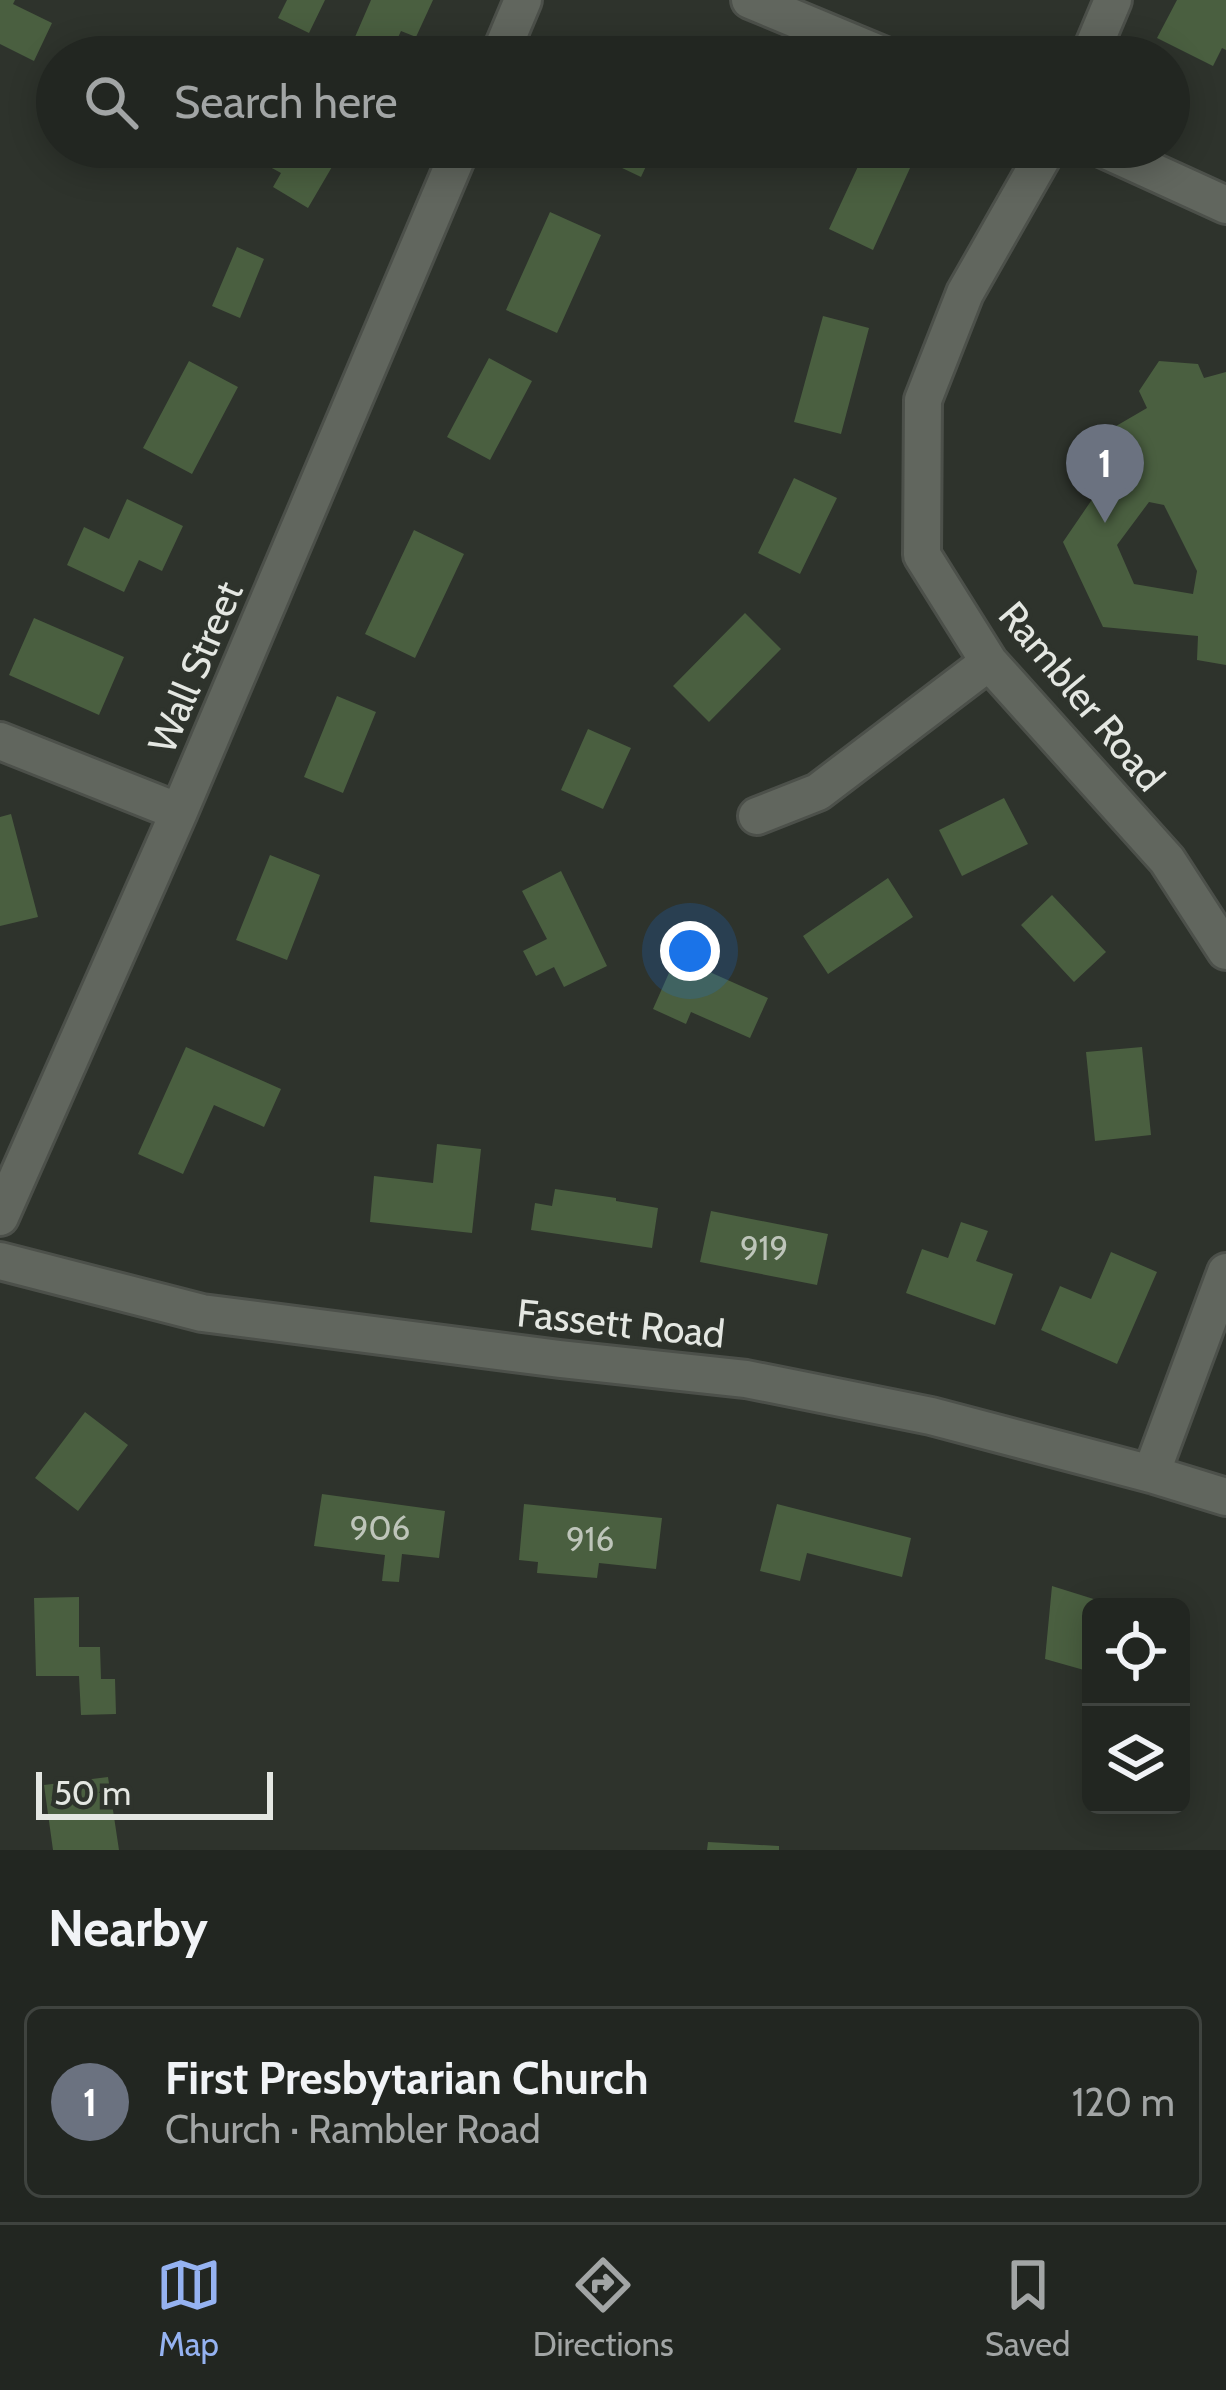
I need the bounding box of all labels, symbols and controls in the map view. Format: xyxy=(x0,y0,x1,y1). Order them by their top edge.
search box xyxy=(36,36,1190,168)
icon: search xyxy=(78,69,144,135)
text: Search here xyxy=(174,75,398,129)
pin: 1 xyxy=(1066,424,1144,523)
street label: Wall Street xyxy=(137,574,253,760)
street label: Rambler Road xyxy=(989,591,1175,801)
your location xyxy=(660,921,720,981)
house number: 919 xyxy=(740,1228,788,1268)
street label: Fassett Road xyxy=(515,1288,727,1358)
house number: 906 xyxy=(350,1508,410,1548)
house number: 916 xyxy=(566,1519,614,1559)
map controls xyxy=(1082,1598,1190,1814)
button: locate xyxy=(1082,1598,1190,1706)
button: layers xyxy=(1082,1706,1190,1814)
scale bar xyxy=(36,1766,273,1819)
text: 50 m xyxy=(54,1773,131,1813)
text: Nearby xyxy=(48,1897,208,1959)
text: First Presbytarian Church xyxy=(165,2051,649,2105)
text: 1 xyxy=(83,2078,97,2126)
text: 120 m xyxy=(1072,2078,1175,2126)
text: Church · Rambler Road xyxy=(165,2105,541,2153)
tab: Map xyxy=(156,2252,222,2364)
tab: Directions xyxy=(533,2252,674,2364)
tab: Saved xyxy=(985,2252,1070,2364)

